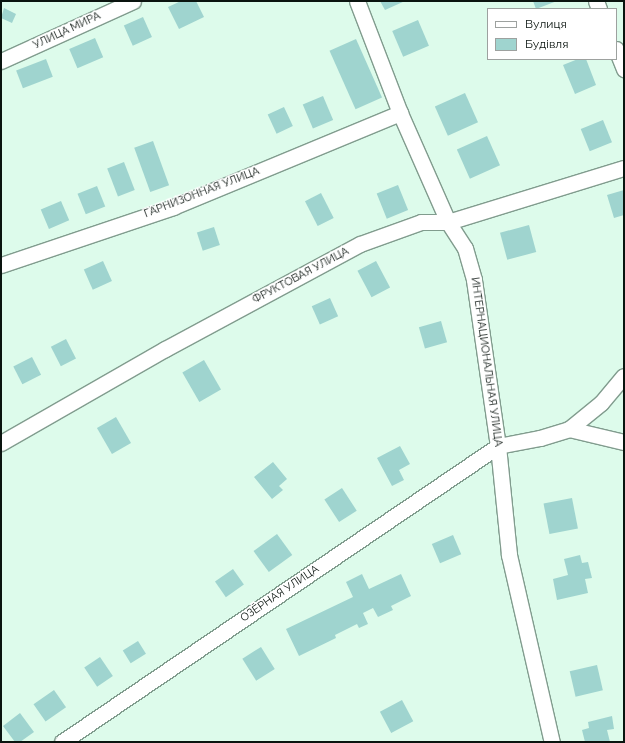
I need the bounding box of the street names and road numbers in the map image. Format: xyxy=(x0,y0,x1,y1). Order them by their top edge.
street label: УЛИЦА МИРА xyxy=(31,10,103,52)
street label: ГАРНИЗОННАЯ УЛИЦА xyxy=(142,165,262,221)
street label: ФРУКТОВАЯ УЛИЦА xyxy=(251,245,351,307)
street label: ИНТЕРНАЦИОНАЛЬНАЯ УЛИЦА xyxy=(468,276,504,448)
street label: ОЗЁРНАЯ УЛИЦА xyxy=(238,563,322,625)

